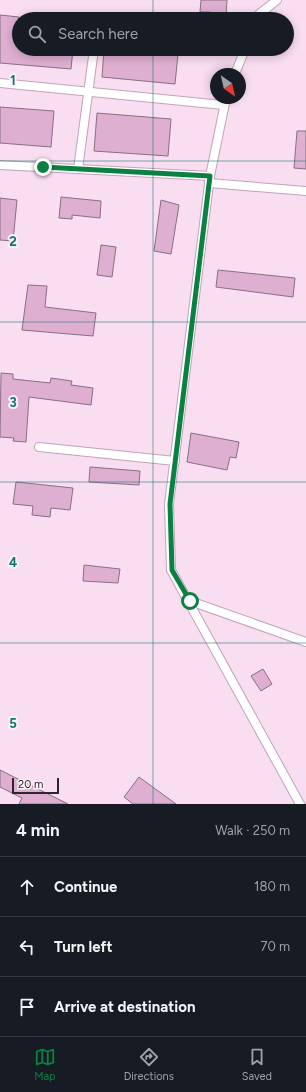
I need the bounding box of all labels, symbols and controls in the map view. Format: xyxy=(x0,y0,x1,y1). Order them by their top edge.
search box xyxy=(12,12,294,56)
icon: search xyxy=(26,23,48,45)
text: Search here xyxy=(58,25,138,43)
north arrow xyxy=(210,68,246,104)
text: 1 xyxy=(10,73,16,88)
route end xyxy=(34,158,52,176)
text: 2 xyxy=(9,234,17,249)
text: 3 xyxy=(9,395,17,410)
text: 4 xyxy=(9,555,17,570)
route start xyxy=(181,592,199,610)
text: 5 xyxy=(9,716,17,731)
scale bar xyxy=(12,776,59,795)
text: 20 m xyxy=(18,778,43,791)
text: 4 min xyxy=(16,820,60,840)
text: Walk · 250 m xyxy=(215,823,290,838)
icon: ahead xyxy=(16,876,38,898)
text: Continue xyxy=(54,878,117,896)
text: 180 m xyxy=(254,879,290,894)
icon: left xyxy=(16,936,38,958)
text: Turn left xyxy=(54,938,112,956)
text: 70 m xyxy=(260,939,290,954)
icon: arrive xyxy=(16,996,38,1018)
text: Arrive at destination xyxy=(54,998,195,1016)
tab: Map xyxy=(34,1046,56,1083)
tab: Directions xyxy=(124,1046,174,1083)
tab: Saved xyxy=(242,1046,272,1083)

